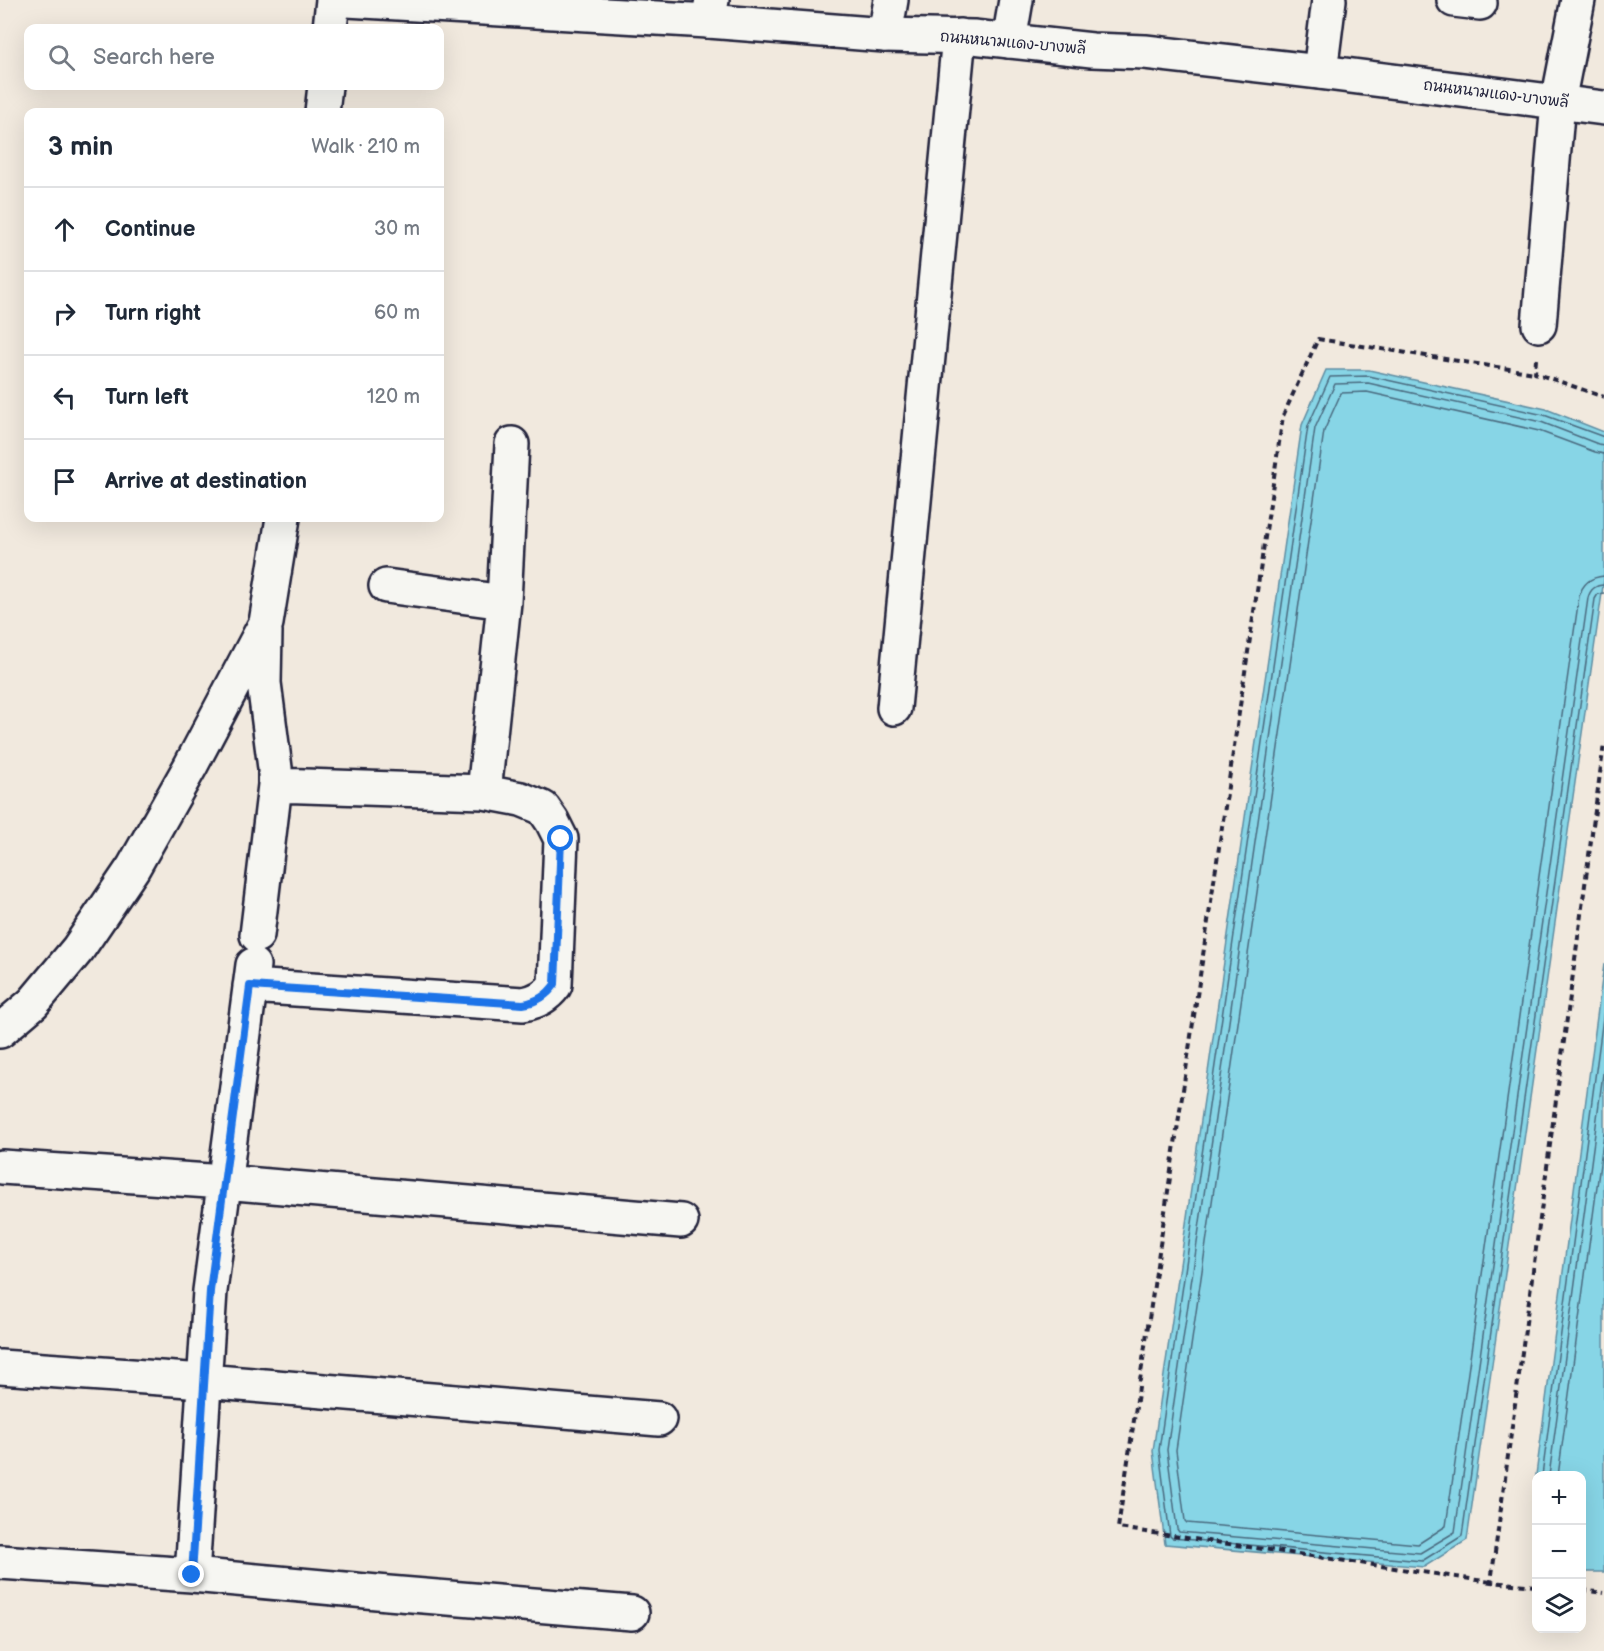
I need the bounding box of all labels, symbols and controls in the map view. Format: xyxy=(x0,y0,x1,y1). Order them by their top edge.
search box xyxy=(24,24,444,90)
street label: ถนนหนามแดง-บางพลี xyxy=(939,27,1087,59)
icon: search xyxy=(45,41,78,74)
text: Search here xyxy=(93,44,215,71)
street label: ถนนหนามแดง-บางพลี xyxy=(1422,76,1570,112)
text: 3 min xyxy=(48,132,113,163)
text: Walk · 210 m xyxy=(311,135,420,159)
icon: ahead xyxy=(48,213,81,246)
text: Continue xyxy=(105,216,195,243)
text: 30 m xyxy=(374,217,420,241)
icon: right xyxy=(48,297,81,330)
text: Turn right xyxy=(105,300,201,327)
text: 60 m xyxy=(374,301,420,325)
icon: left xyxy=(48,381,81,414)
text: Turn left xyxy=(105,384,189,411)
text: 120 m xyxy=(367,385,420,409)
icon: arrive xyxy=(48,465,81,498)
text: Arrive at destination xyxy=(105,468,307,495)
route start xyxy=(547,825,573,851)
map controls xyxy=(1532,1471,1586,1633)
button: + xyxy=(1532,1471,1586,1525)
button: − xyxy=(1532,1525,1586,1579)
route end xyxy=(178,1561,204,1587)
button: layers xyxy=(1532,1579,1586,1633)

